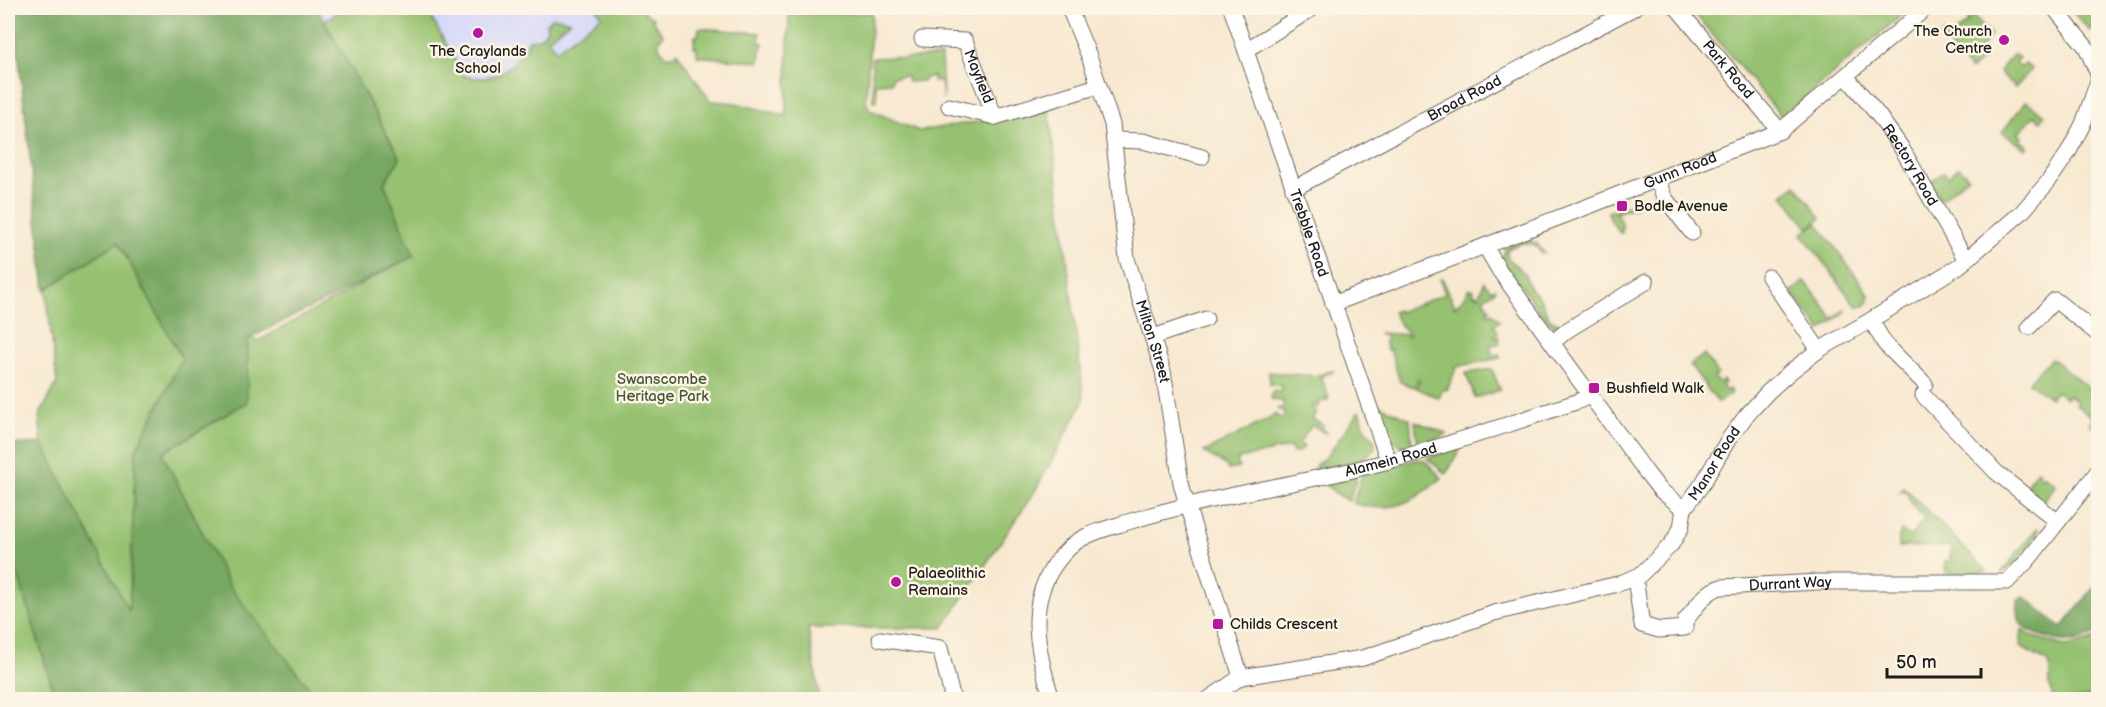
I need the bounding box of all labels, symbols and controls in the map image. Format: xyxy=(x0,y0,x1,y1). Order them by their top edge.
place label: The Church Centre xyxy=(1914,22,1992,58)
marker: The Craylands School xyxy=(471,26,485,40)
marker: The Church Centre xyxy=(1997,33,2011,47)
street label: Park Road xyxy=(1698,37,1758,103)
place label: The Craylands School xyxy=(429,42,527,78)
street label: Mayfield xyxy=(959,47,998,106)
street label: Broad Road xyxy=(1424,71,1505,126)
street label: Rectory Road xyxy=(1878,120,1942,210)
street label: Gunn Road xyxy=(1641,148,1720,194)
street label: Trebble Road xyxy=(1285,187,1333,279)
place label: Bodle Avenue xyxy=(1634,197,1728,216)
marker: Bodle Avenue xyxy=(1615,199,1629,213)
street label: Milton Street xyxy=(1131,298,1174,385)
park label: Swanscombe Heritage Park xyxy=(615,370,709,406)
place label: Bushfield Walk xyxy=(1606,379,1704,398)
marker: Bushfield Walk xyxy=(1587,381,1601,395)
street label: Manor Road xyxy=(1684,423,1745,505)
street label: Alamein Road xyxy=(1343,439,1439,482)
place label: Palaeolithic Remains xyxy=(908,564,986,600)
street label: Durrant Way xyxy=(1748,573,1832,596)
marker: Palaeolithic Remains xyxy=(889,575,903,589)
place label: Childs Crescent xyxy=(1230,615,1338,634)
marker: Childs Crescent xyxy=(1211,617,1225,631)
scale bar xyxy=(1887,641,1982,679)
text: 50 m xyxy=(1896,652,1937,673)

